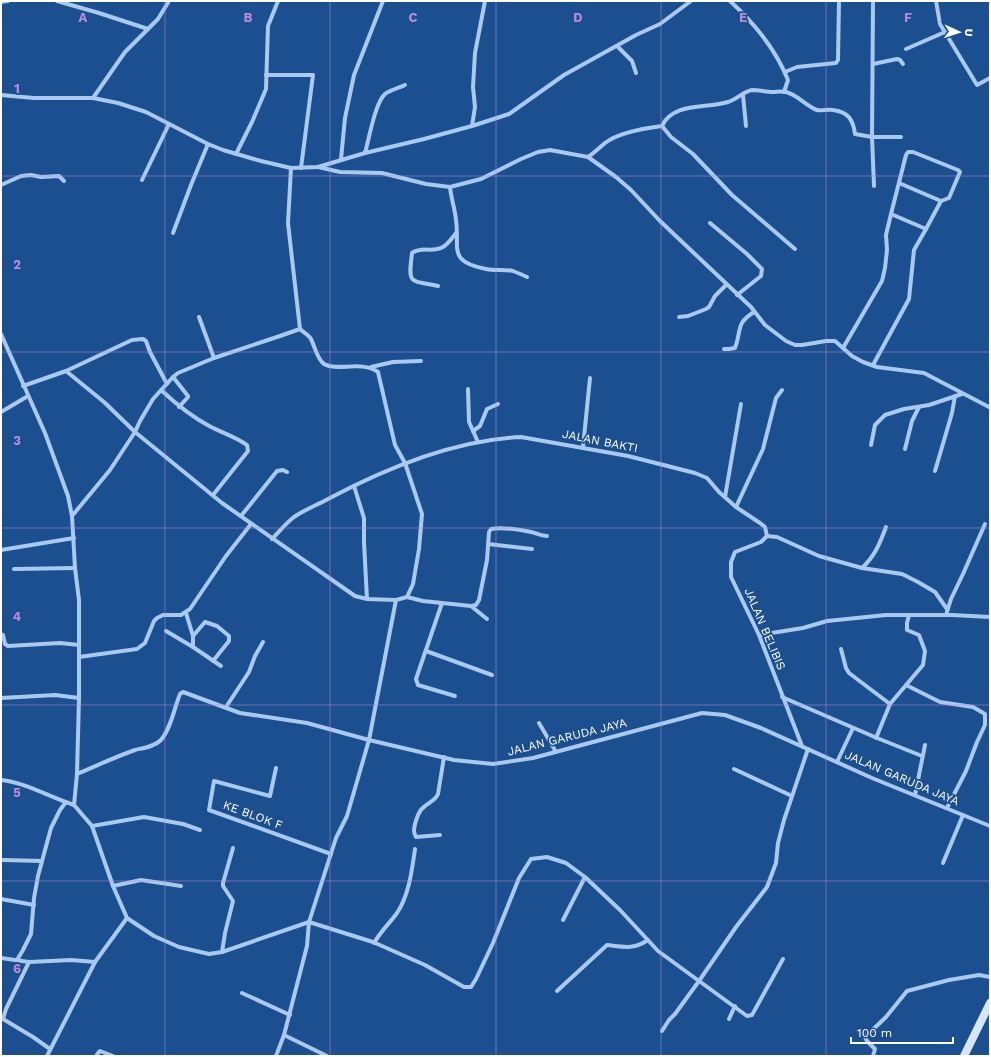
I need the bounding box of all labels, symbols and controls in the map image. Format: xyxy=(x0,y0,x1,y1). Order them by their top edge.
text: A xyxy=(79,10,88,25)
text: B xyxy=(244,10,253,25)
text: C xyxy=(409,10,418,25)
text: D xyxy=(573,10,583,25)
text: E xyxy=(739,10,747,25)
text: F xyxy=(904,10,912,25)
north arrow xyxy=(939,12,979,52)
text: U xyxy=(962,28,975,37)
text: 1 xyxy=(14,81,20,96)
text: 2 xyxy=(13,257,21,272)
street label: JALAN BAKTI xyxy=(561,427,639,455)
text: 3 xyxy=(13,433,21,448)
street label: JALAN BELIBIS xyxy=(741,586,789,672)
text: 4 xyxy=(13,609,22,624)
street label: JALAN GARUDA JAYA xyxy=(506,715,628,759)
street label: JALAN GARUDA JAYA xyxy=(843,748,961,808)
text: 5 xyxy=(13,785,21,800)
street label: KE BLOK F xyxy=(221,798,285,832)
text: 6 xyxy=(13,961,21,976)
scale bar xyxy=(851,1019,953,1045)
text: 100 m xyxy=(857,1026,892,1040)

